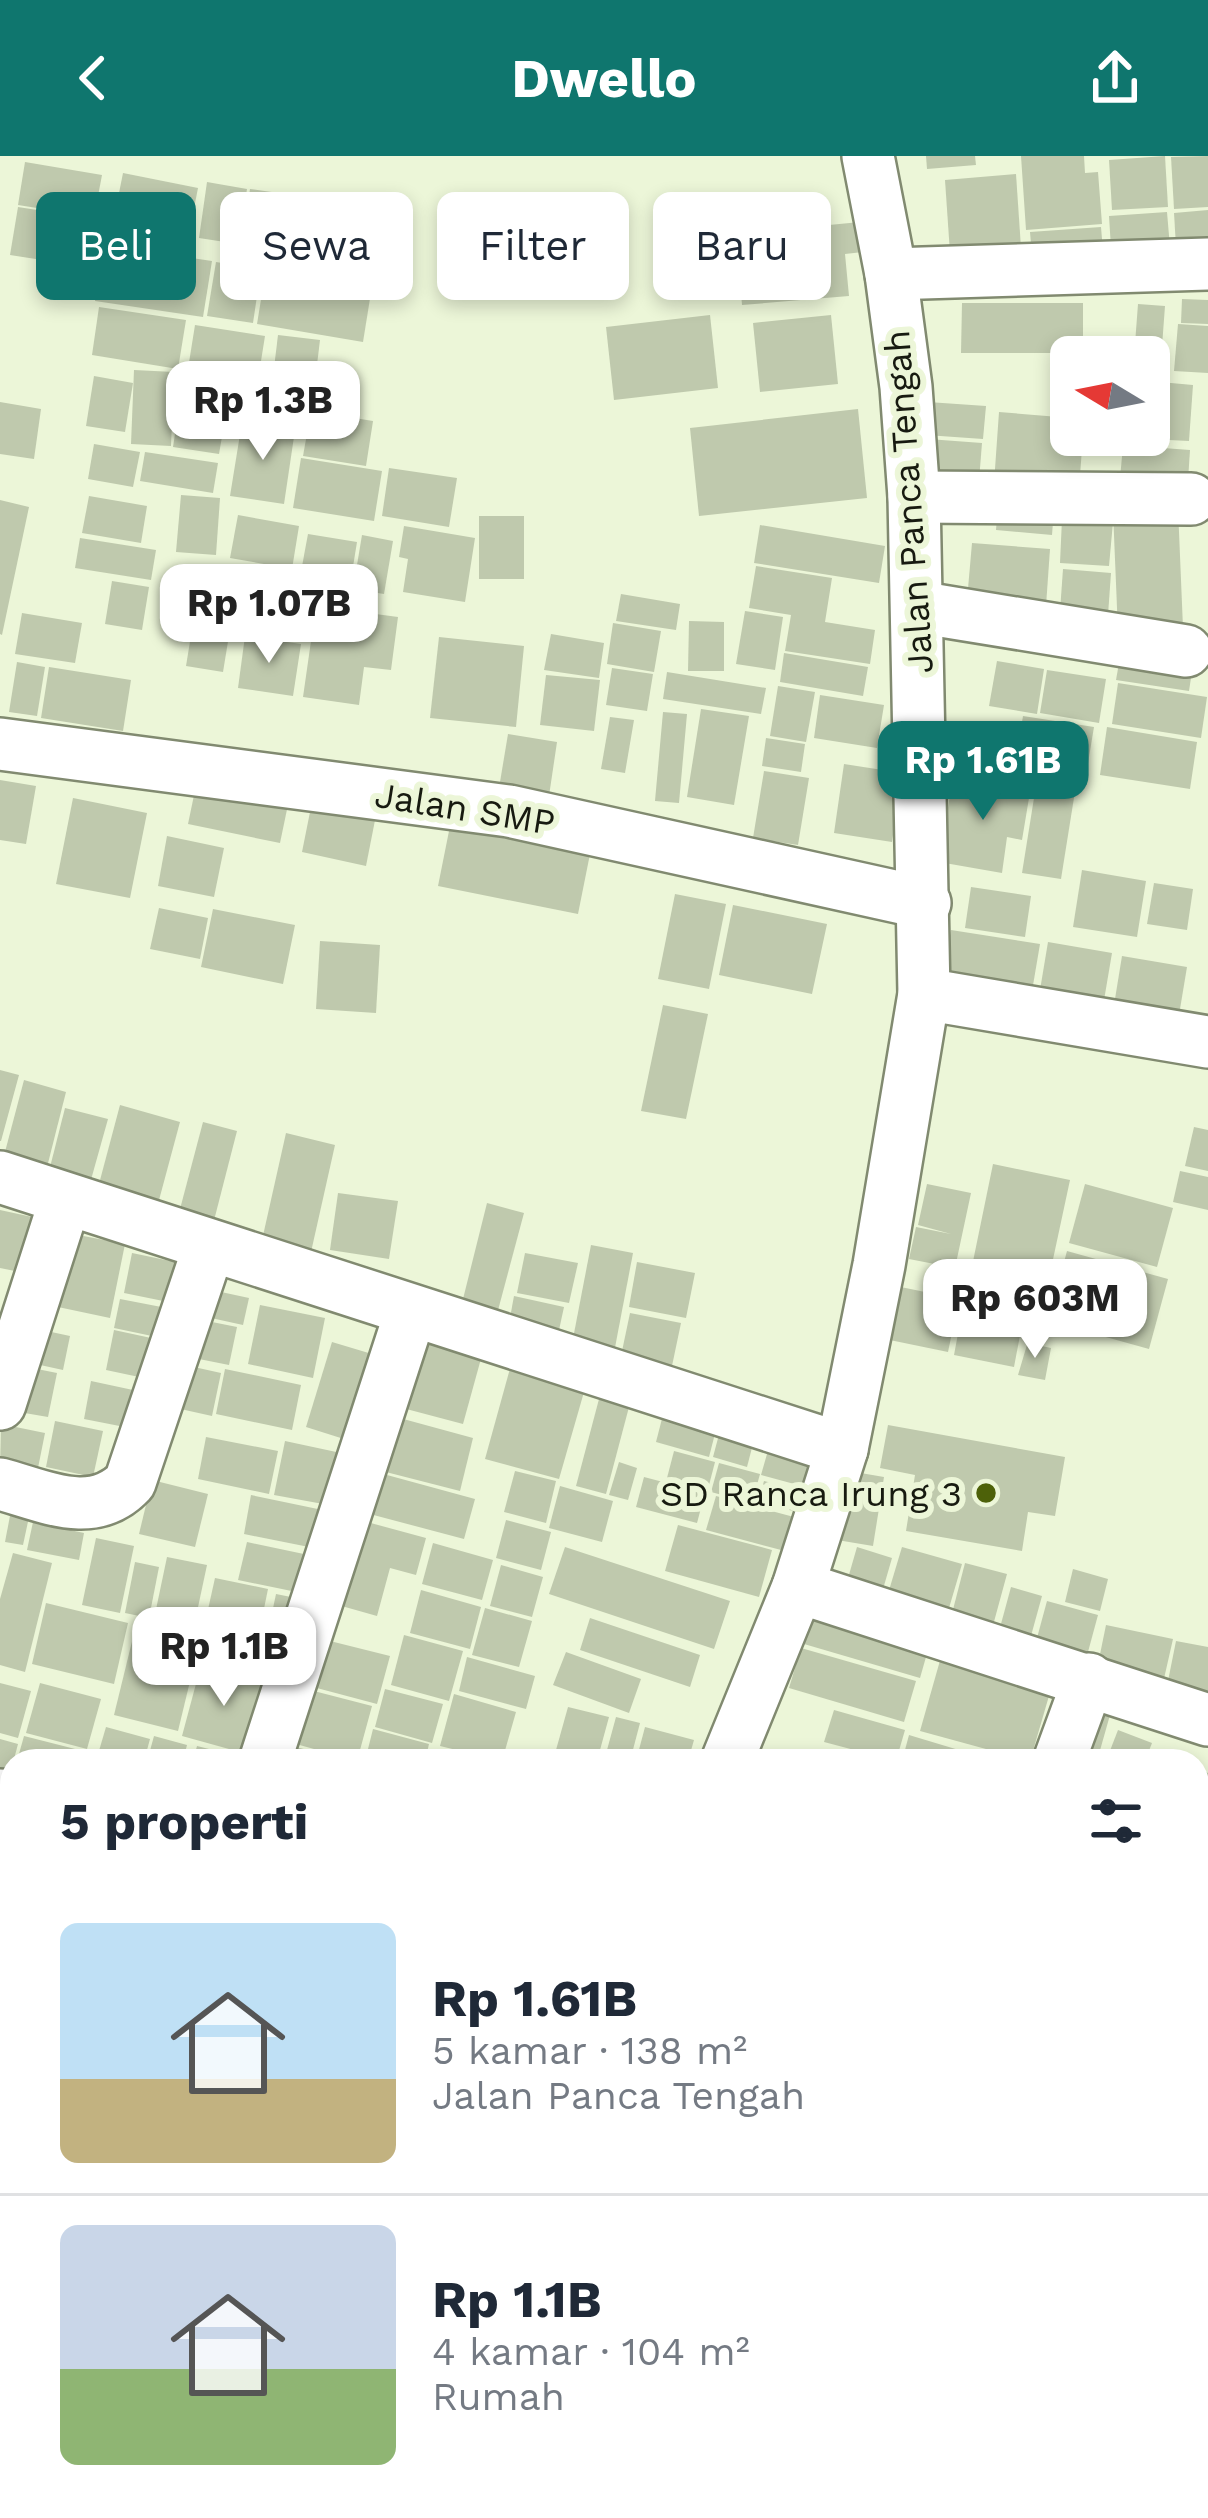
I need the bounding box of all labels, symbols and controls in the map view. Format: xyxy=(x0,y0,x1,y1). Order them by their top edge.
icon: back xyxy=(60,45,126,111)
icon: share xyxy=(1082,45,1148,111)
text: Dwello xyxy=(511,47,697,110)
chip: Beli xyxy=(36,192,196,300)
chip: Sewa xyxy=(220,192,413,300)
chip: Filter xyxy=(437,192,629,300)
chip: Baru xyxy=(653,192,831,300)
street label: Jalan Panca Tengah xyxy=(876,329,942,675)
north arrow xyxy=(1050,336,1170,456)
map controls xyxy=(1050,336,1170,456)
pin: Rp 1.3B xyxy=(152,361,374,463)
text: Rp 1.3B xyxy=(193,377,333,422)
pin: Rp 1.07B xyxy=(145,564,393,666)
text: Rp 1.07B xyxy=(187,580,351,625)
pin: Rp 1.61B xyxy=(859,721,1107,823)
text: Rp 1.61B xyxy=(905,737,1061,782)
street label: Jalan SMP xyxy=(372,774,558,844)
pin: Rp 603M xyxy=(924,1259,1146,1361)
text: Rp 603M xyxy=(950,1275,1120,1320)
place label: SD Ranca Irung 3 xyxy=(660,1473,962,1515)
marker: SD Ranca Irung 3 xyxy=(973,1480,999,1506)
pin: Rp 1.1B xyxy=(113,1607,335,1709)
text: Rp 1.1B xyxy=(159,1623,289,1668)
icon: filters xyxy=(1083,1788,1149,1854)
text: 5 properti xyxy=(60,1792,308,1851)
text: Rp 1.61B xyxy=(432,1969,637,2028)
icon: home xyxy=(156,1971,300,2115)
text: 5 kamar · 138 m² xyxy=(432,2028,747,2073)
text: Jalan Panca Tengah xyxy=(432,2073,805,2118)
text: Rp 1.1B xyxy=(432,2270,602,2329)
icon: home xyxy=(156,2273,300,2417)
text: 4 kamar · 104 m² xyxy=(432,2329,750,2374)
text: Rumah xyxy=(432,2374,565,2419)

